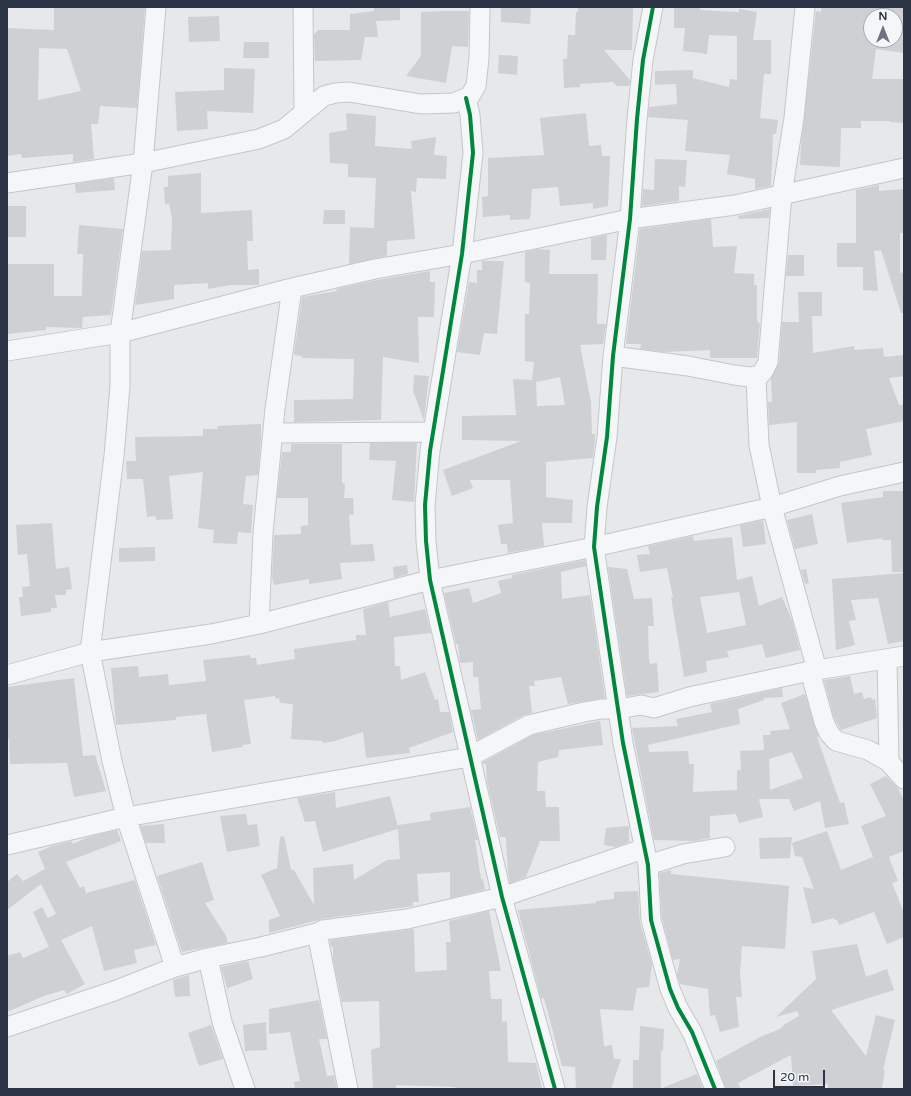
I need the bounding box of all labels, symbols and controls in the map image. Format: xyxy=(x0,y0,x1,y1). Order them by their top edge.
north arrow xyxy=(863,8,903,48)
text: N xyxy=(879,10,887,23)
scale bar xyxy=(775,1062,827,1088)
text: 20 m xyxy=(780,1070,809,1084)

